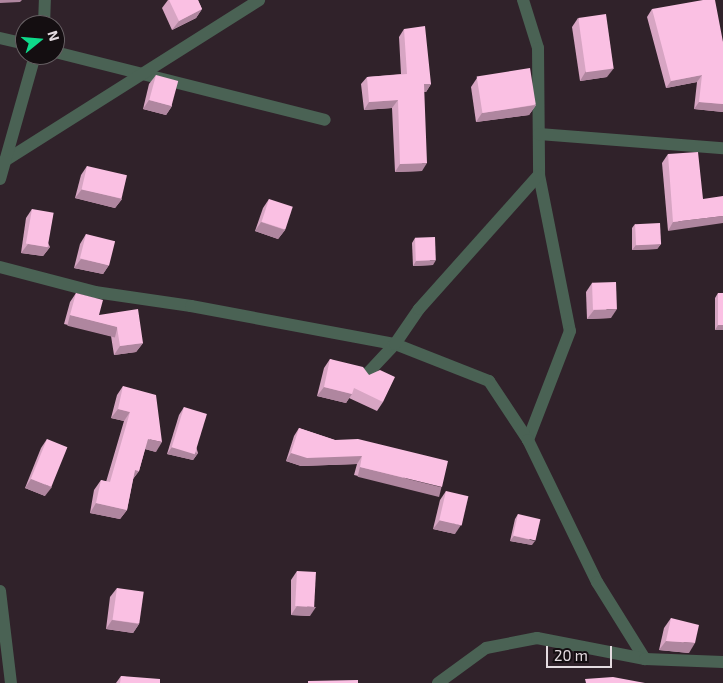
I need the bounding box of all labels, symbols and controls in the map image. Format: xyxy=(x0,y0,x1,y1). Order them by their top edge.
north arrow xyxy=(15,15,65,65)
text: N xyxy=(44,28,63,43)
scale bar xyxy=(548,636,614,668)
text: 20 m xyxy=(554,646,588,664)

